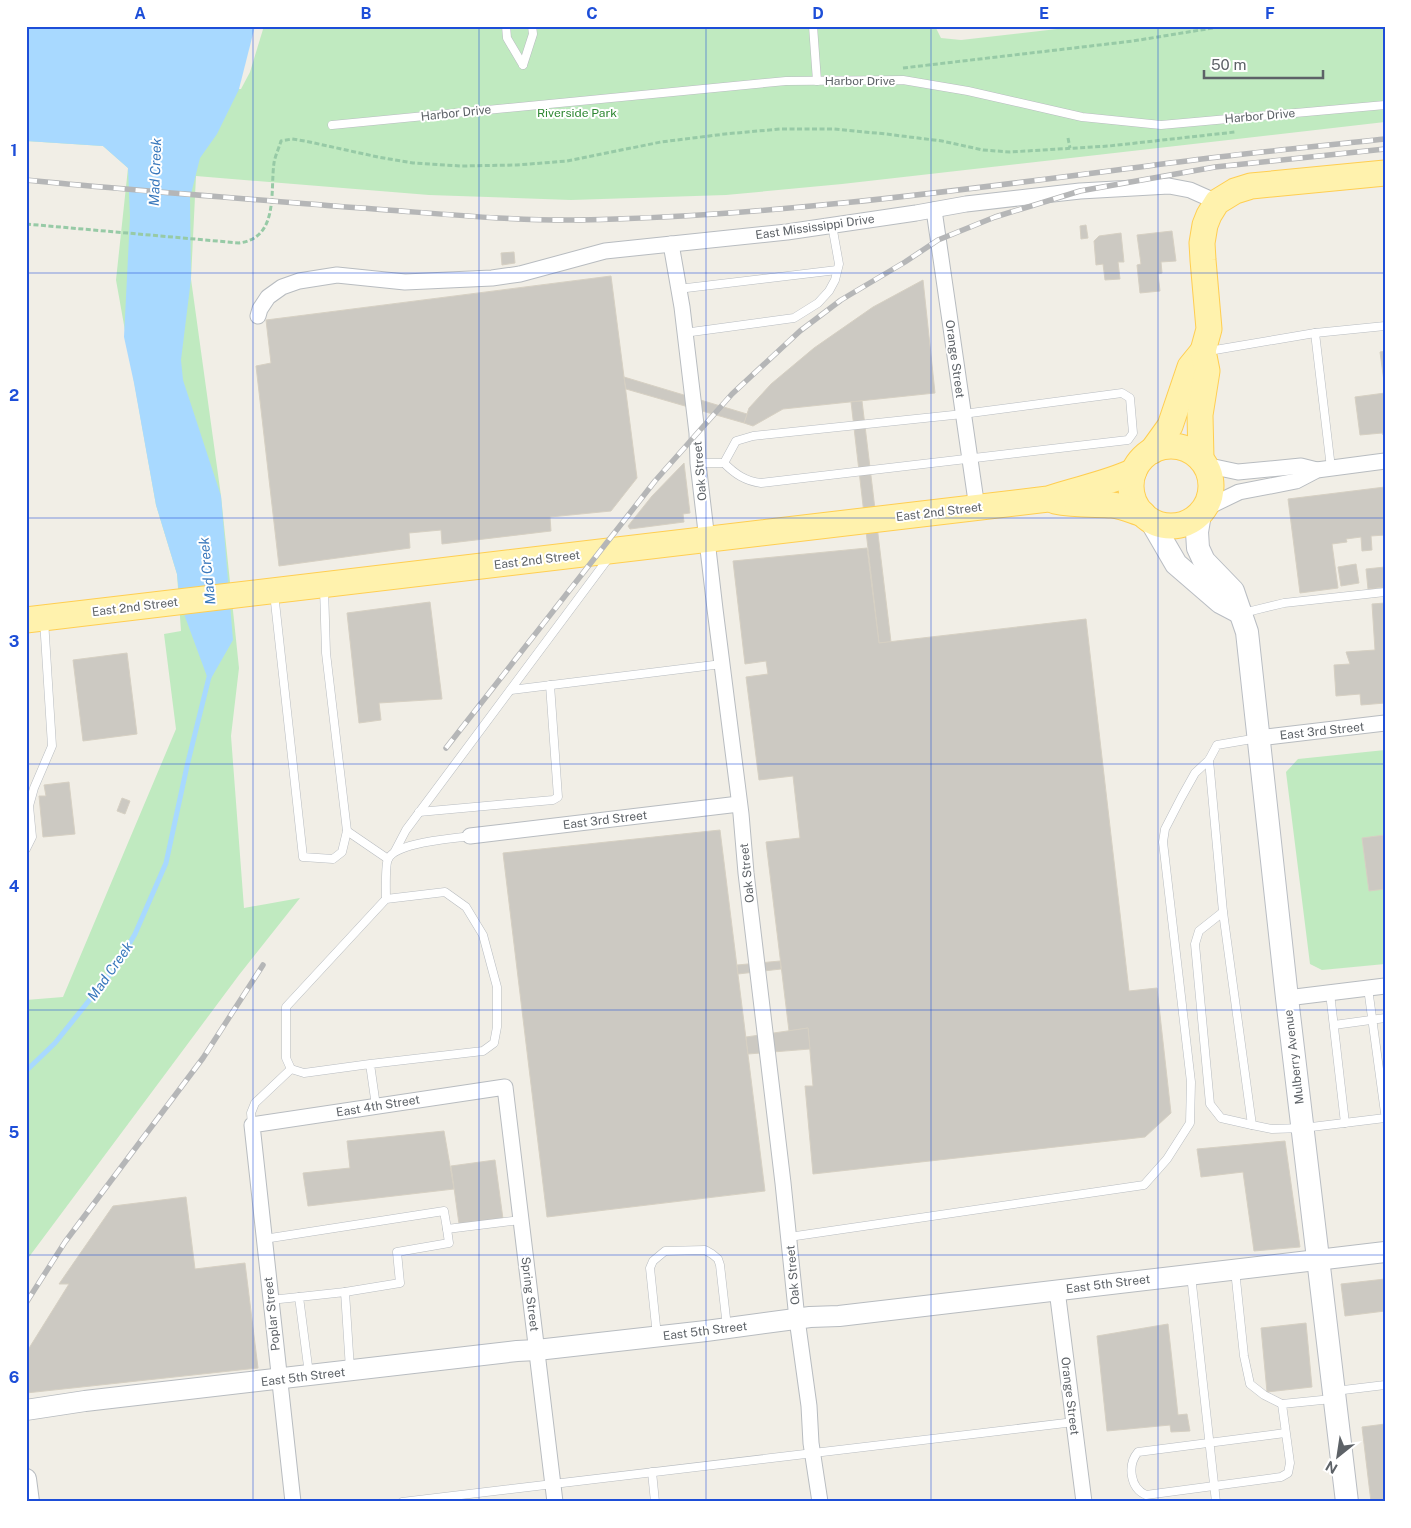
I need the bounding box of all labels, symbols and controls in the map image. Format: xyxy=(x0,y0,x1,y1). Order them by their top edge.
text: A xyxy=(134,4,146,23)
text: B xyxy=(361,4,372,23)
text: C xyxy=(586,4,598,23)
text: D xyxy=(812,4,824,23)
text: E xyxy=(1039,4,1049,23)
text: F xyxy=(1265,4,1275,23)
scale bar xyxy=(1204,48,1322,80)
text: 50 m xyxy=(1211,56,1246,73)
street label: Harbor Drive xyxy=(825,74,896,88)
street label: Harbor Drive xyxy=(420,102,492,124)
park label: Riverside Park xyxy=(537,106,617,120)
street label: Harbor Drive xyxy=(1224,106,1296,126)
water label: Mad Creek xyxy=(146,137,164,206)
text: 1 xyxy=(11,141,17,160)
street label: East Mississippi Drive xyxy=(755,212,876,242)
street label: Orange Street xyxy=(943,319,967,399)
text: 2 xyxy=(9,386,19,405)
street label: Oak Street xyxy=(690,440,710,502)
street label: East 2nd Street xyxy=(895,500,983,524)
water label: Mad Creek xyxy=(195,536,219,606)
street label: East 2nd Street xyxy=(493,548,581,572)
street label: East 2nd Street xyxy=(91,595,179,619)
text: 3 xyxy=(9,632,19,651)
street label: East 3rd Street xyxy=(1279,720,1365,742)
street label: East 3rd Street xyxy=(562,808,648,832)
street label: Oak Street xyxy=(737,842,757,904)
text: 4 xyxy=(9,877,20,896)
water label: Mad Creek xyxy=(84,938,136,1003)
street label: Mulberry Avenue xyxy=(1281,1009,1307,1105)
street label: East 4th Street xyxy=(335,1092,421,1120)
text: 5 xyxy=(9,1123,20,1142)
street label: Oak Street xyxy=(783,1244,803,1306)
street label: Spring Street xyxy=(518,1256,542,1333)
street label: East 5th Street xyxy=(1065,1272,1151,1296)
street label: Poplar Street xyxy=(261,1276,283,1352)
street label: East 5th Street xyxy=(662,1319,748,1343)
street label: Orange Street xyxy=(1058,1356,1082,1436)
street label: East 5th Street xyxy=(260,1365,346,1389)
text: 6 xyxy=(9,1368,19,1387)
north arrow xyxy=(1314,1430,1364,1480)
text: N xyxy=(1323,1458,1340,1477)

